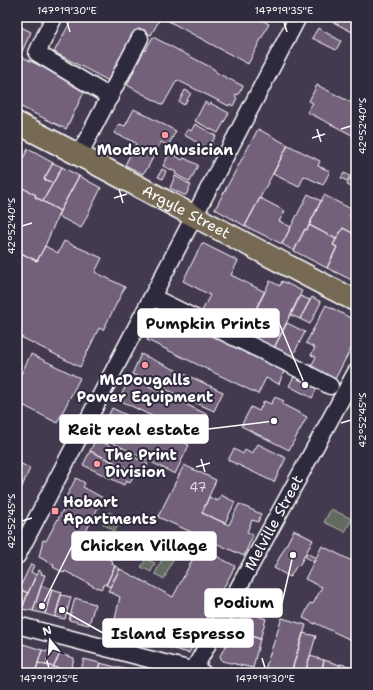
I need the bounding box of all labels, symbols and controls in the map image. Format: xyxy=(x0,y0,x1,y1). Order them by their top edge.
text: 147°19'30"E xyxy=(37,4,97,17)
text: 147°19'35"E xyxy=(255,4,313,17)
text: 42°52'40"S xyxy=(356,97,369,154)
marker: Modern Musician xyxy=(160,130,170,140)
place label: Modern Musician xyxy=(97,140,233,160)
street label: Argyle Street xyxy=(139,180,234,243)
text: 42°52'40"S xyxy=(5,197,18,254)
callout: Pumpkin Prints xyxy=(138,309,279,337)
text: Pumpkin Prints xyxy=(145,313,271,334)
marker: McDougalls Power Equipment xyxy=(140,360,150,370)
place label: McDougalls Power Equipment xyxy=(77,370,213,407)
text: 42°52'45"S xyxy=(356,392,369,448)
callout: Reit real estate xyxy=(60,415,208,443)
text: Reit real estate xyxy=(68,419,201,440)
place label: The Print Division xyxy=(105,445,177,482)
marker: The Print Division xyxy=(92,459,102,469)
street label: Melville Street xyxy=(240,472,308,574)
house number: 47 xyxy=(189,479,207,496)
place label: Hobart Apartments xyxy=(63,492,157,529)
text: 42°52'45"S xyxy=(5,493,18,549)
marker: Hobart Apartments xyxy=(50,506,60,516)
callout: Chicken Village xyxy=(72,532,216,560)
text: Chicken Village xyxy=(80,535,208,556)
callout: Podium xyxy=(205,589,282,617)
text: Podium xyxy=(214,592,275,613)
callout: Island Espresso xyxy=(103,619,253,647)
north arrow xyxy=(30,620,70,660)
text: N xyxy=(41,622,54,639)
text: Island Espresso xyxy=(111,623,245,644)
text: 147°19'25"E xyxy=(20,672,78,685)
text: 147°19'30"E xyxy=(235,672,295,685)

